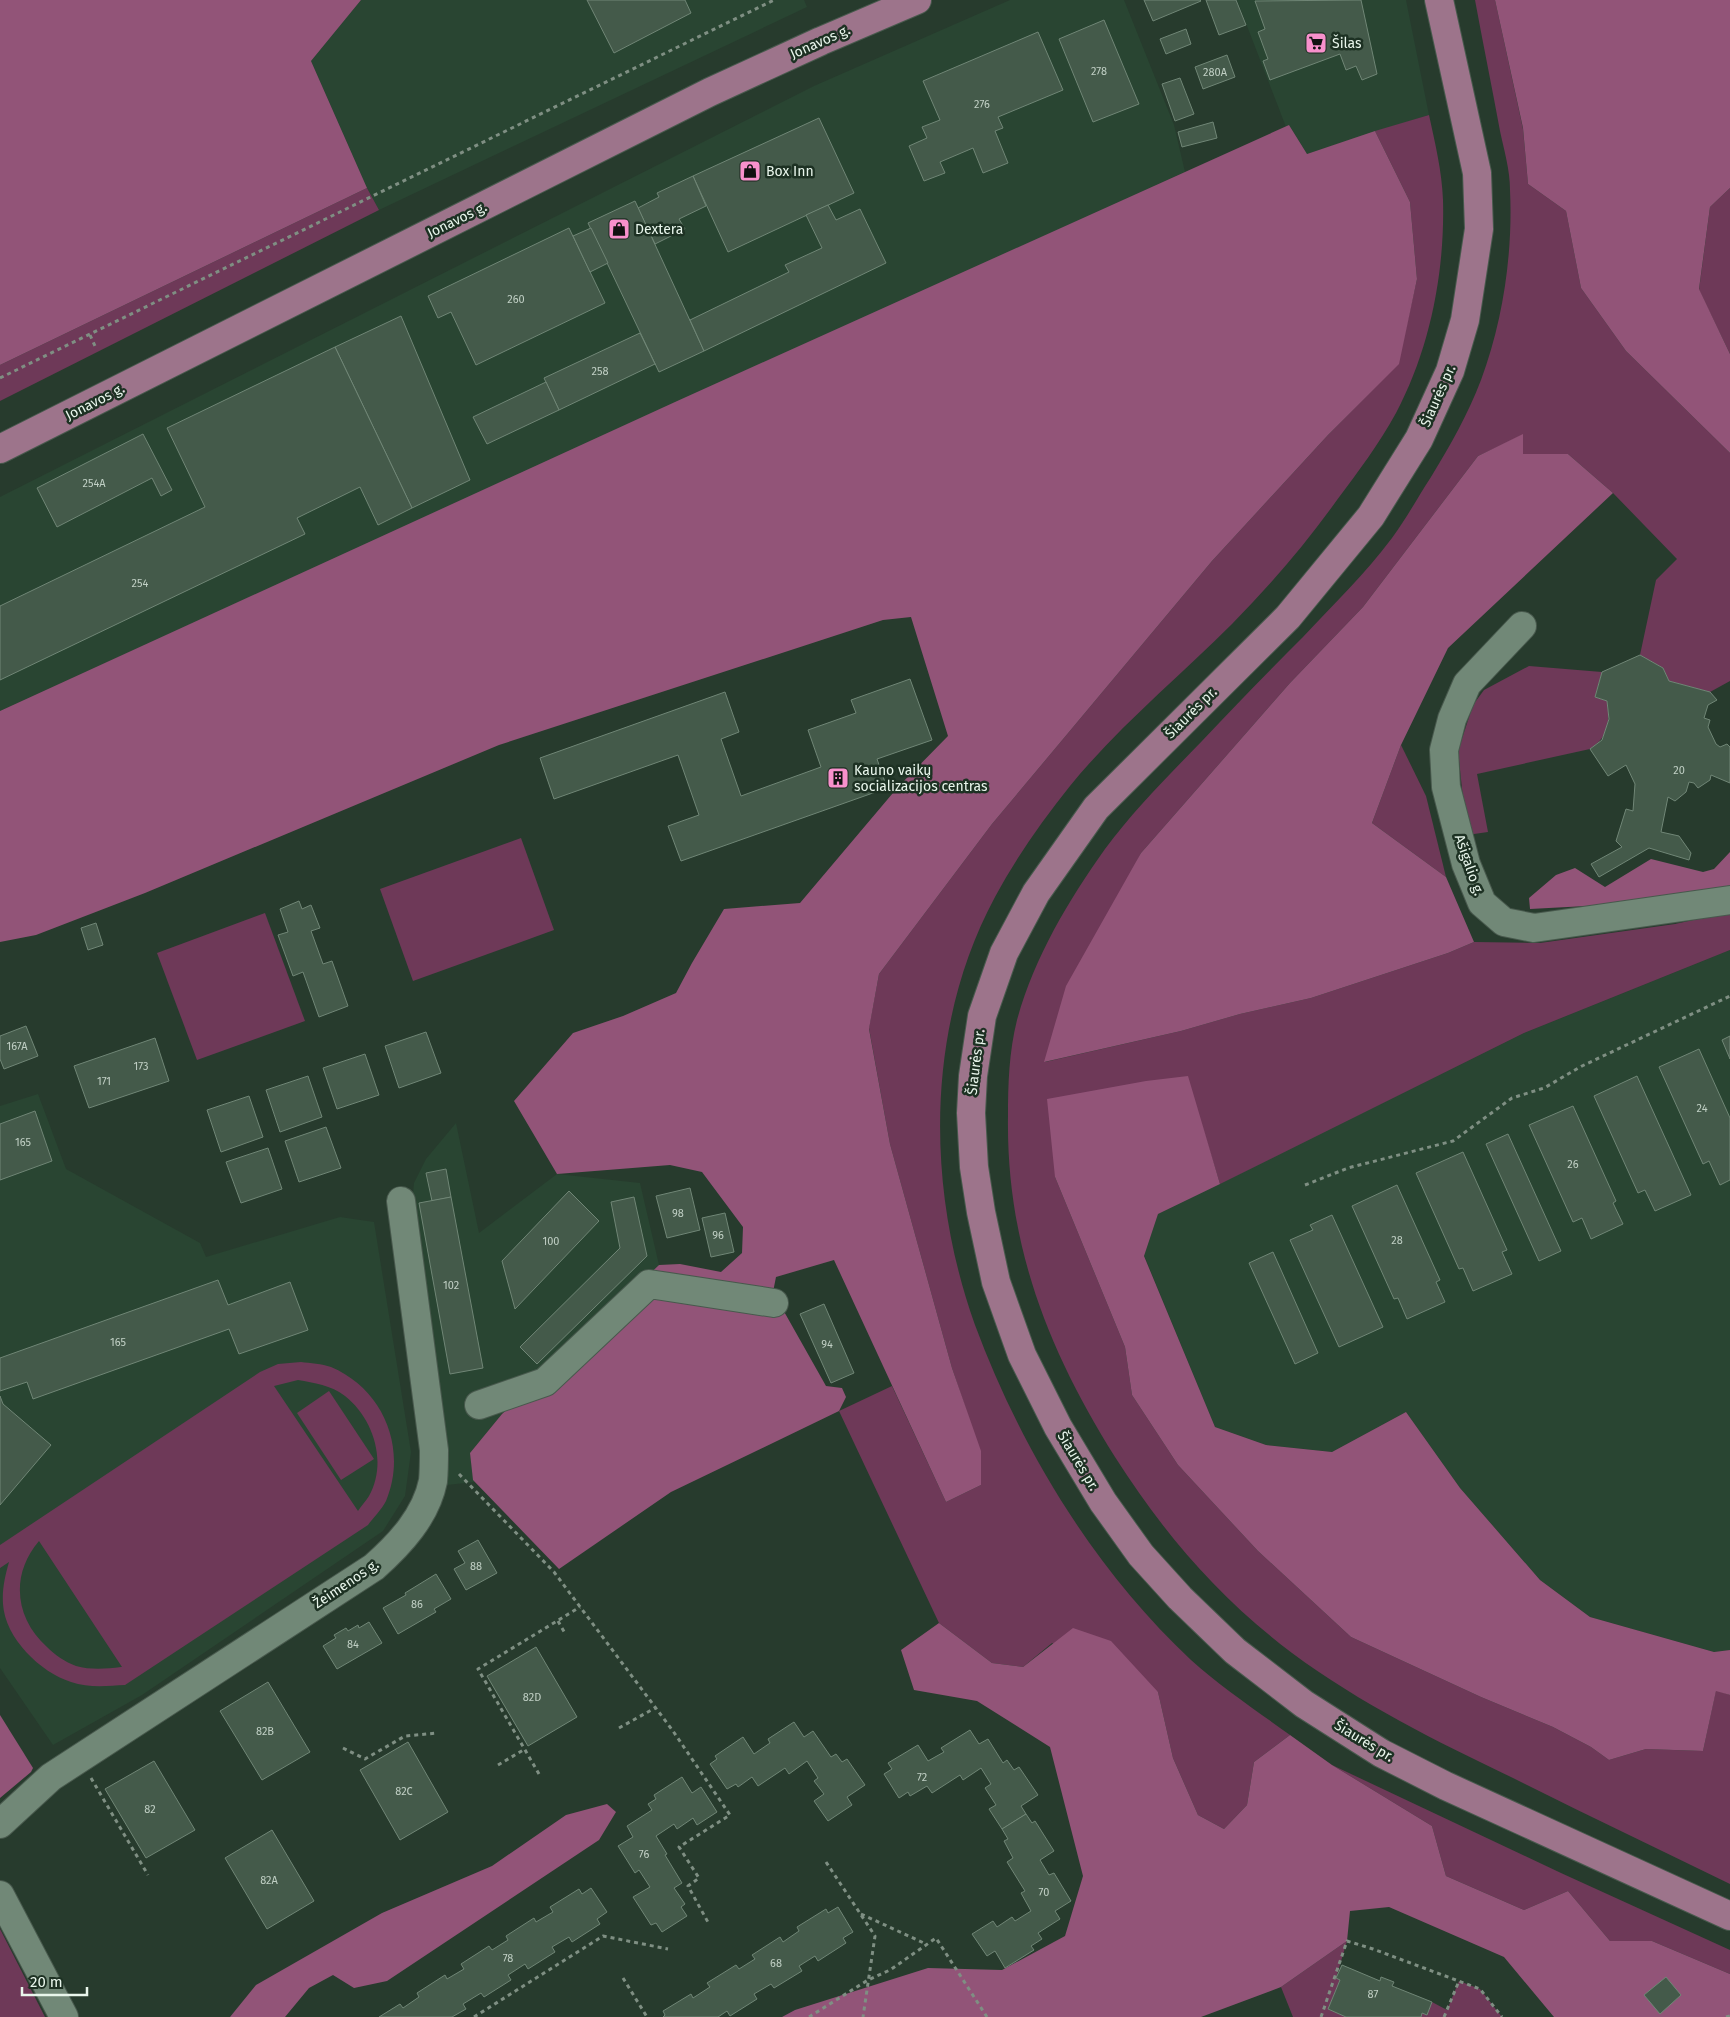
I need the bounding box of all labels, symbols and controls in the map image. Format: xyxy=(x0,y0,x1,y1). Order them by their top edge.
street label: Jonavos g. xyxy=(787,21,853,63)
supermarket icon: Šilas xyxy=(1304,31,1328,55)
place label: Šilas xyxy=(1332,34,1362,52)
house number: 278 xyxy=(1091,65,1107,78)
house number: 280A xyxy=(1203,66,1228,79)
house number: 276 xyxy=(974,98,990,111)
shop icon: Box Inn xyxy=(738,159,762,183)
place label: Box Inn xyxy=(766,163,814,180)
street label: Jonavos g. xyxy=(425,198,489,242)
shop icon: Dextera xyxy=(607,217,631,241)
place label: Dextera xyxy=(635,221,683,238)
house number: 260 xyxy=(507,293,525,306)
street label: Šiaurės pr. xyxy=(1416,362,1459,430)
house number: 258 xyxy=(591,365,609,378)
street label: Jonavos g. xyxy=(63,380,127,424)
house number: 254A xyxy=(82,477,106,490)
house number: 254 xyxy=(132,577,149,590)
street label: Šiaurės pr. xyxy=(1161,683,1220,742)
place label: Kauno vaikų socializacijos centras xyxy=(854,762,988,795)
house number: 20 xyxy=(1673,764,1685,777)
building icon: Kauno vaikų socializacijos centras xyxy=(826,766,850,790)
street label: Ašigalio g. xyxy=(1451,832,1487,898)
street label: Šiaurės pr. xyxy=(963,1028,988,1096)
house number: 167A xyxy=(6,1040,28,1053)
house number: 173 xyxy=(133,1060,149,1073)
house number: 171 xyxy=(97,1075,111,1088)
house number: 24 xyxy=(1697,1102,1708,1115)
house number: 165 xyxy=(15,1136,32,1149)
house number: 26 xyxy=(1567,1158,1579,1171)
house number: 98 xyxy=(672,1207,684,1220)
house number: 96 xyxy=(712,1229,724,1242)
house number: 28 xyxy=(1391,1234,1403,1247)
house number: 100 xyxy=(542,1235,560,1248)
house number: 102 xyxy=(443,1279,459,1292)
house number: 165 xyxy=(110,1336,127,1349)
house number: 94 xyxy=(821,1338,833,1351)
street label: Šiaurės pr. xyxy=(1054,1428,1103,1494)
street label: Žeimenos g. xyxy=(309,1555,382,1612)
house number: 88 xyxy=(470,1560,482,1573)
house number: 86 xyxy=(411,1598,423,1611)
house number: 84 xyxy=(347,1638,359,1651)
house number: 82D xyxy=(523,1691,541,1704)
street label: Šiaurės pr. xyxy=(1331,1716,1397,1765)
house number: 82B xyxy=(256,1725,274,1738)
house number: 72 xyxy=(917,1771,927,1784)
house number: 82C xyxy=(395,1785,413,1798)
house number: 82 xyxy=(144,1803,156,1816)
house number: 76 xyxy=(639,1848,649,1861)
house number: 82A xyxy=(260,1874,279,1887)
house number: 70 xyxy=(1039,1886,1049,1899)
house number: 78 xyxy=(503,1952,513,1965)
house number: 68 xyxy=(770,1957,782,1970)
scale bar xyxy=(22,1964,88,1996)
text: 20 m xyxy=(30,1973,63,1991)
house number: 87 xyxy=(1368,1988,1379,2001)

